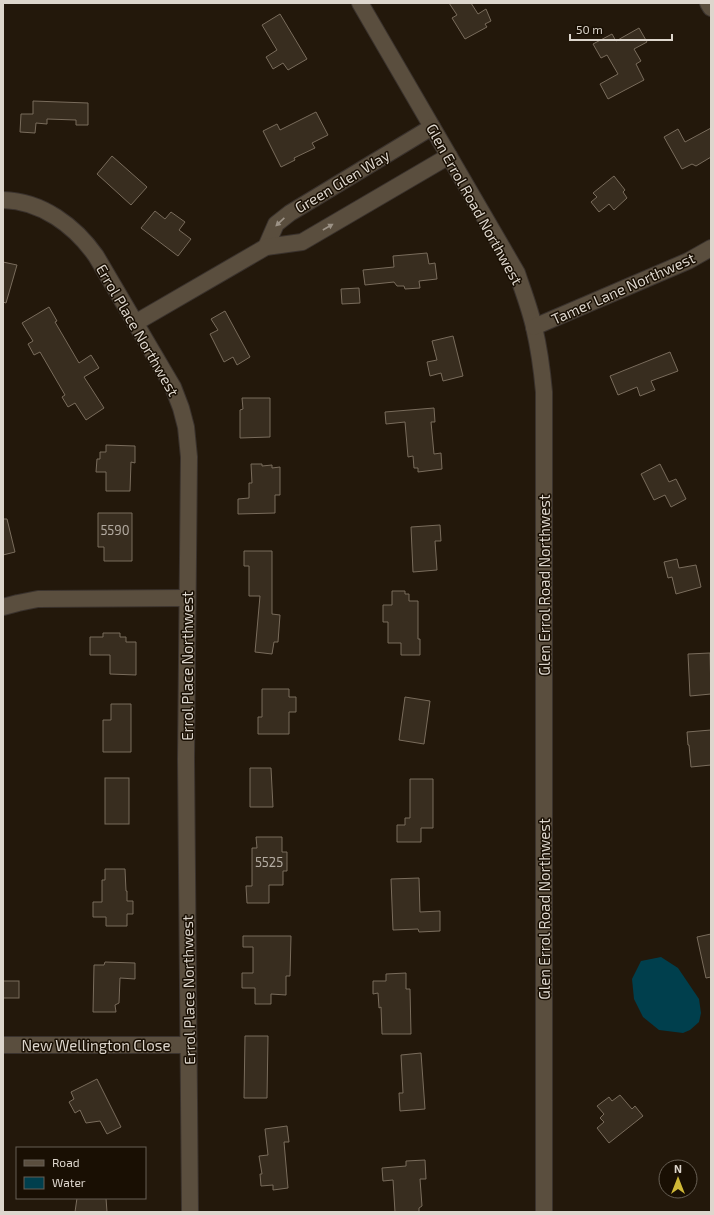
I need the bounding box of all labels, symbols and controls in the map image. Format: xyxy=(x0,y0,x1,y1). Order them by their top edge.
scale bar xyxy=(570,16,672,42)
text: 50 m xyxy=(576,22,603,36)
street label: Glen Errol Road Northwest xyxy=(423,120,527,288)
street label: Green Glen Way xyxy=(291,146,393,216)
one-way arrow xyxy=(275,217,285,226)
one-way arrow xyxy=(322,223,334,230)
street label: Tamer Lane Northwest xyxy=(548,248,698,328)
street label: Errol Place Northwest xyxy=(93,261,183,400)
street label: Glen Errol Road Northwest xyxy=(535,494,553,676)
house number: 5590 xyxy=(100,522,130,538)
street label: Errol Place Northwest xyxy=(178,591,196,741)
street label: Glen Errol Road Northwest xyxy=(535,818,553,1000)
house number: 5525 xyxy=(255,854,283,870)
street label: Errol Place Northwest xyxy=(178,915,198,1065)
street label: New Wellington Close xyxy=(21,1036,171,1054)
legend xyxy=(16,1147,146,1199)
text: Road xyxy=(52,1155,80,1169)
north arrow xyxy=(658,1159,698,1199)
text: N xyxy=(674,1162,682,1175)
text: Water xyxy=(52,1175,86,1189)

